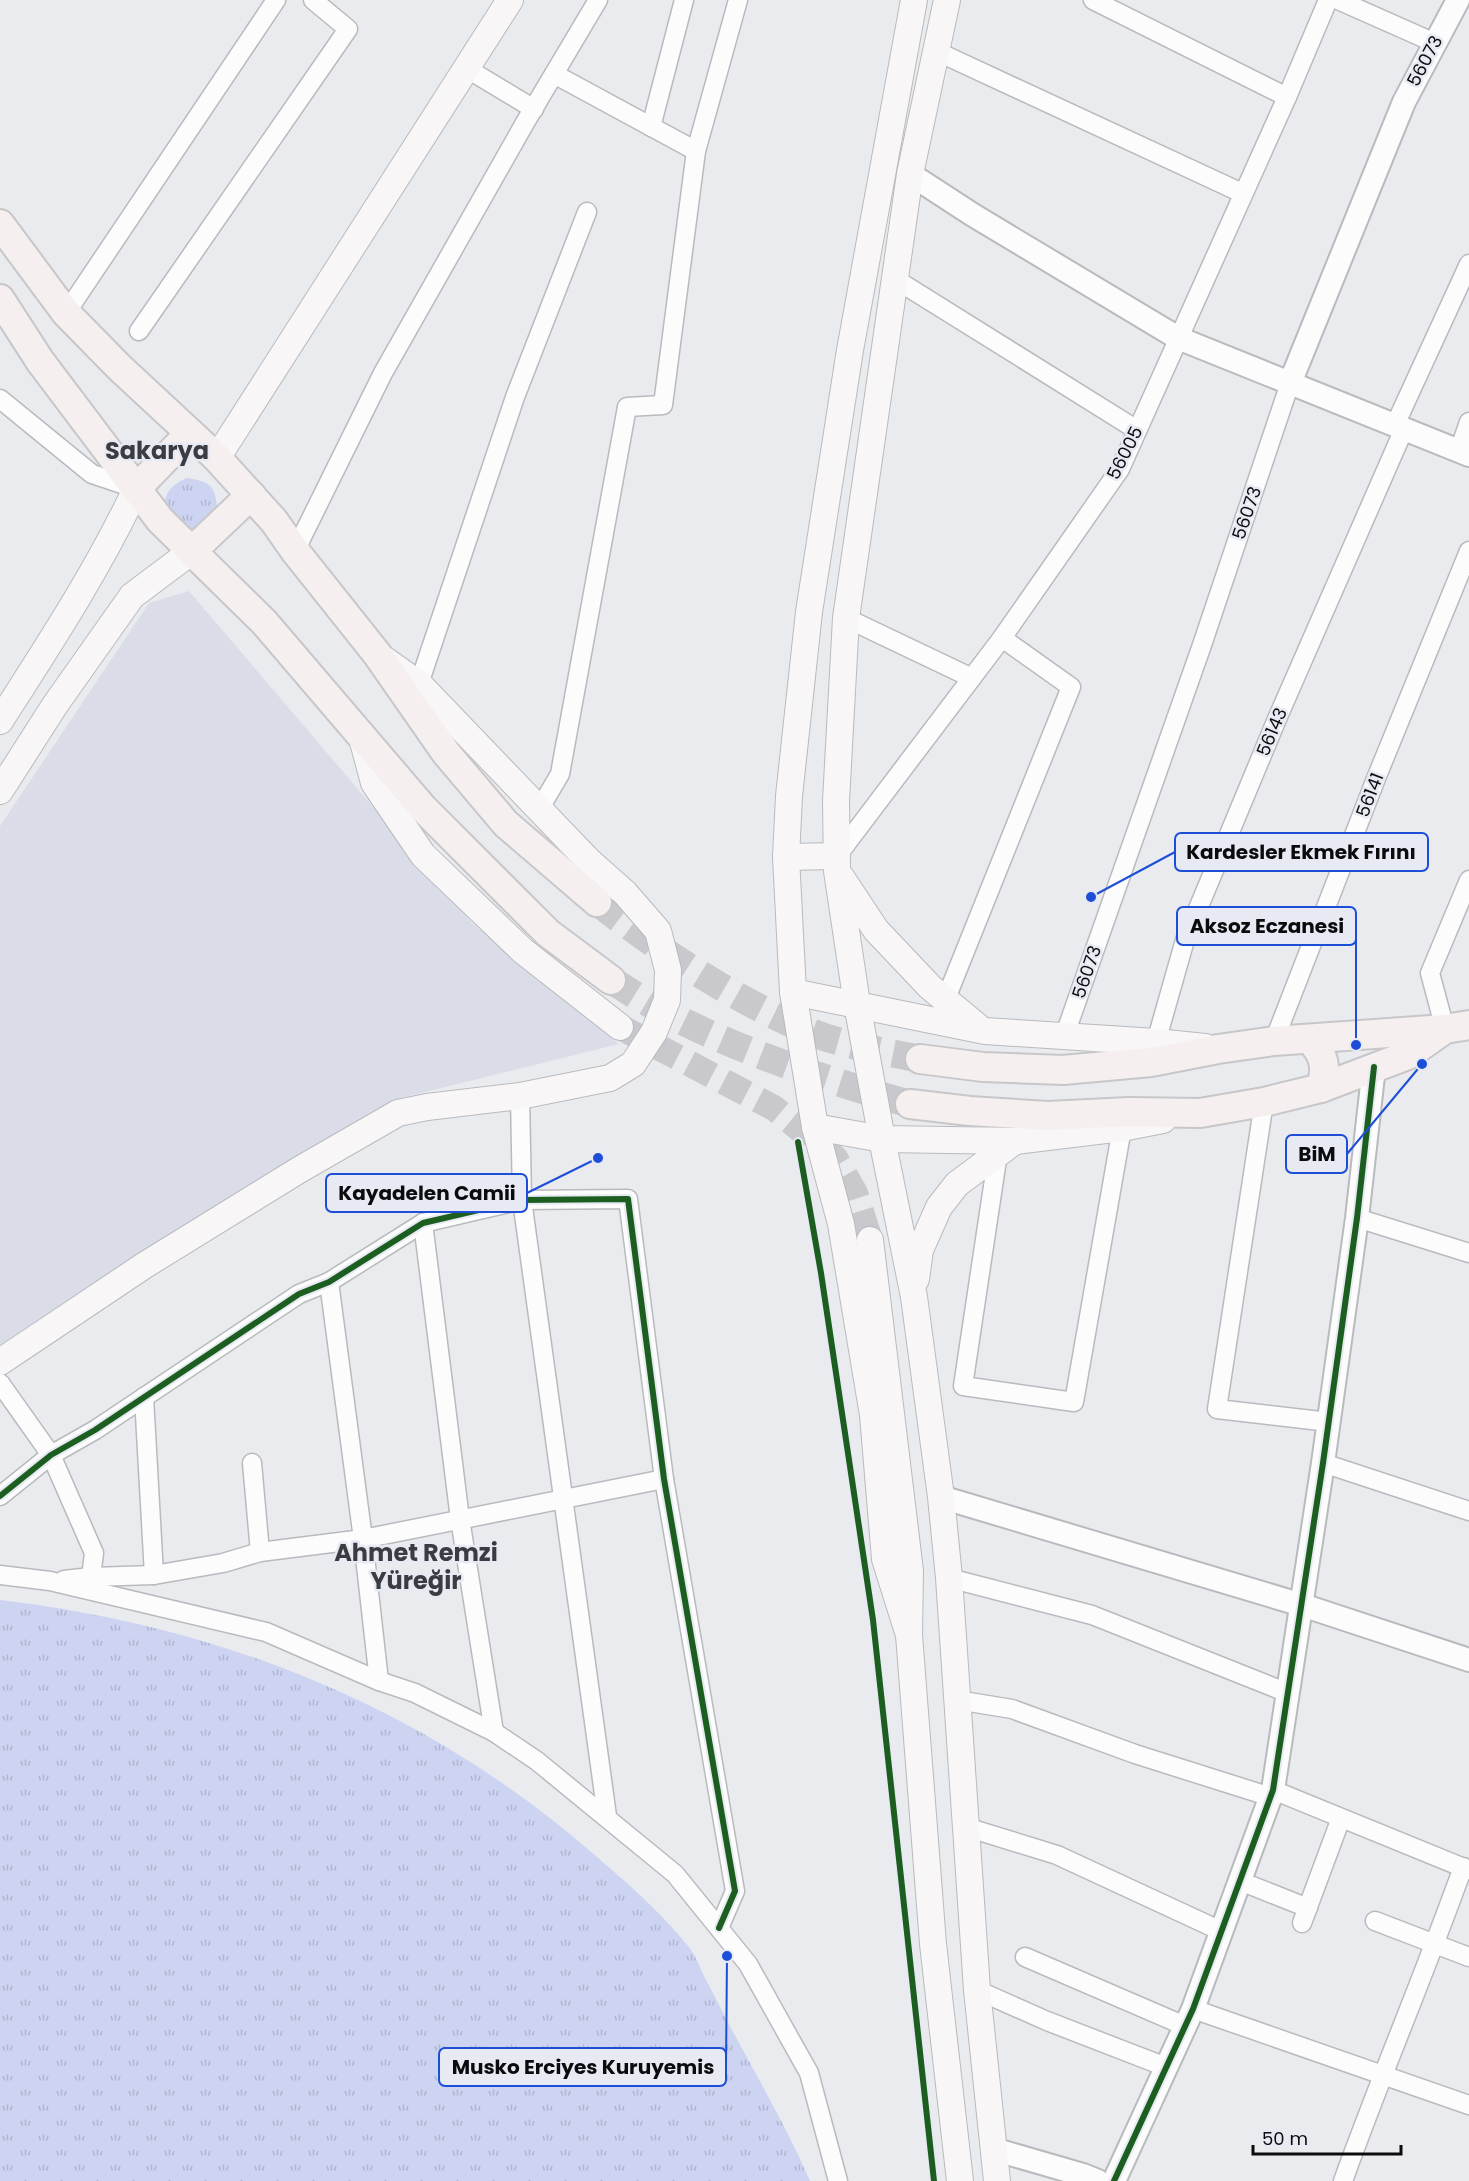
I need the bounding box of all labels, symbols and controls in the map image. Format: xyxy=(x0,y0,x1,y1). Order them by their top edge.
street label: 56073 xyxy=(1401,31,1448,91)
street label: 56005 xyxy=(1101,422,1149,484)
district label: Sakarya xyxy=(105,434,209,467)
street label: 56073 xyxy=(1226,483,1267,543)
street label: 56143 xyxy=(1250,704,1293,760)
street label: 56141 xyxy=(1350,769,1389,821)
callout: Kardesler Ekmek Fırını xyxy=(1175,833,1428,871)
text: Kardesler Ekmek Fırını xyxy=(1186,838,1416,866)
callout: Aksoz Eczanesi xyxy=(1177,907,1356,945)
text: Aksoz Eczanesi xyxy=(1190,912,1344,940)
street label: 56073 xyxy=(1066,942,1107,1002)
callout: BiM xyxy=(1286,1135,1347,1173)
text: BiM xyxy=(1298,1140,1336,1168)
callout: Kayadelen Camii xyxy=(326,1174,527,1212)
text: Kayadelen Camii xyxy=(338,1179,516,1207)
district label: Ahmet Remzi Yüreğir xyxy=(334,1536,498,1597)
callout: Musko Erciyes Kuruyemis xyxy=(439,2048,726,2086)
text: Musko Erciyes Kuruyemis xyxy=(452,2053,714,2081)
scale bar xyxy=(1253,2118,1402,2156)
text: 50 m xyxy=(1262,2126,1308,2151)

